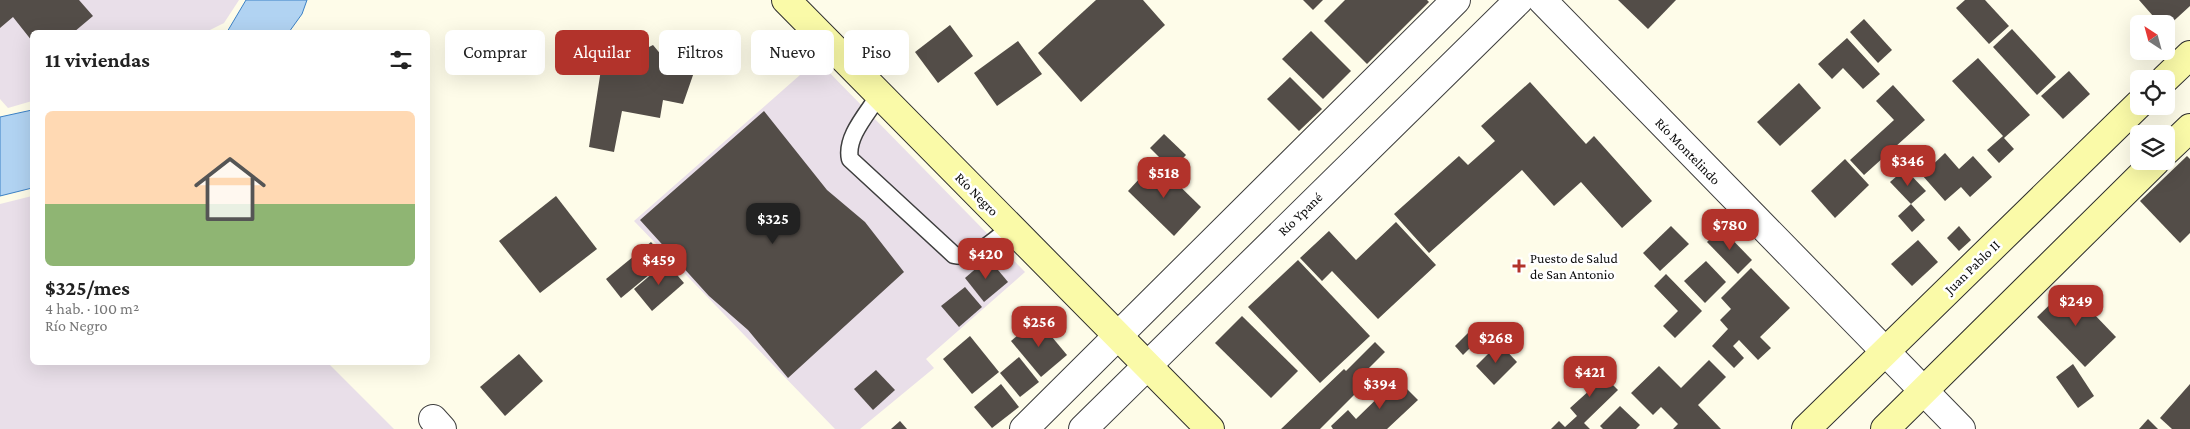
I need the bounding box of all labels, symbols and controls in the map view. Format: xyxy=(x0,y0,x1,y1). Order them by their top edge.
north arrow xyxy=(2130,15,2175,60)
map controls xyxy=(2130,15,2175,170)
chip: Comprar xyxy=(445,30,545,75)
chip: Alquilar xyxy=(555,30,649,75)
chip: Filtros xyxy=(659,30,741,75)
chip: Nuevo xyxy=(751,30,834,75)
chip: Piso xyxy=(844,30,909,75)
icon: filters xyxy=(387,46,415,74)
text: 11 viviendas xyxy=(45,48,150,72)
button: locate xyxy=(2130,70,2175,115)
street label: Río Montelindo xyxy=(1652,114,1724,188)
button: layers xyxy=(2130,125,2175,170)
icon: home xyxy=(185,144,275,234)
pin: $346 xyxy=(1878,144,1938,187)
text: $346 xyxy=(1891,152,1925,169)
pin: $518 xyxy=(1134,156,1194,199)
text: $518 xyxy=(1148,164,1180,181)
street label: Río Negro xyxy=(952,169,1002,219)
street label: Río Ypané xyxy=(1274,189,1326,239)
pin: $325 xyxy=(743,202,803,245)
pin: $780 xyxy=(1700,208,1760,251)
text: $325 xyxy=(757,210,789,227)
text: $780 xyxy=(1713,216,1747,233)
street label: Juan Pablo II xyxy=(1940,237,2003,299)
pin: $420 xyxy=(956,238,1016,280)
pin: $459 xyxy=(629,244,689,286)
text: $420 xyxy=(969,245,1003,262)
place label: Puesto de Salud de San Antonio xyxy=(1530,250,1618,282)
text: $459 xyxy=(643,251,675,268)
marker: Puesto de Salud de San Antonio xyxy=(1512,259,1526,273)
text: $325/mes xyxy=(45,276,130,300)
pin: $249 xyxy=(2046,284,2106,327)
text: $249 xyxy=(2059,292,2093,309)
text: 4 hab. · 100 m² xyxy=(45,300,139,317)
pin: $256 xyxy=(1009,306,1069,348)
text: $256 xyxy=(1023,313,1055,330)
text: Río Negro xyxy=(45,317,107,334)
pin: $268 xyxy=(1466,322,1526,364)
text: $268 xyxy=(1479,329,1513,346)
pin: $421 xyxy=(1560,356,1620,398)
text: $421 xyxy=(1575,363,1605,380)
pin: $394 xyxy=(1350,368,1410,410)
text: $394 xyxy=(1364,375,1396,392)

